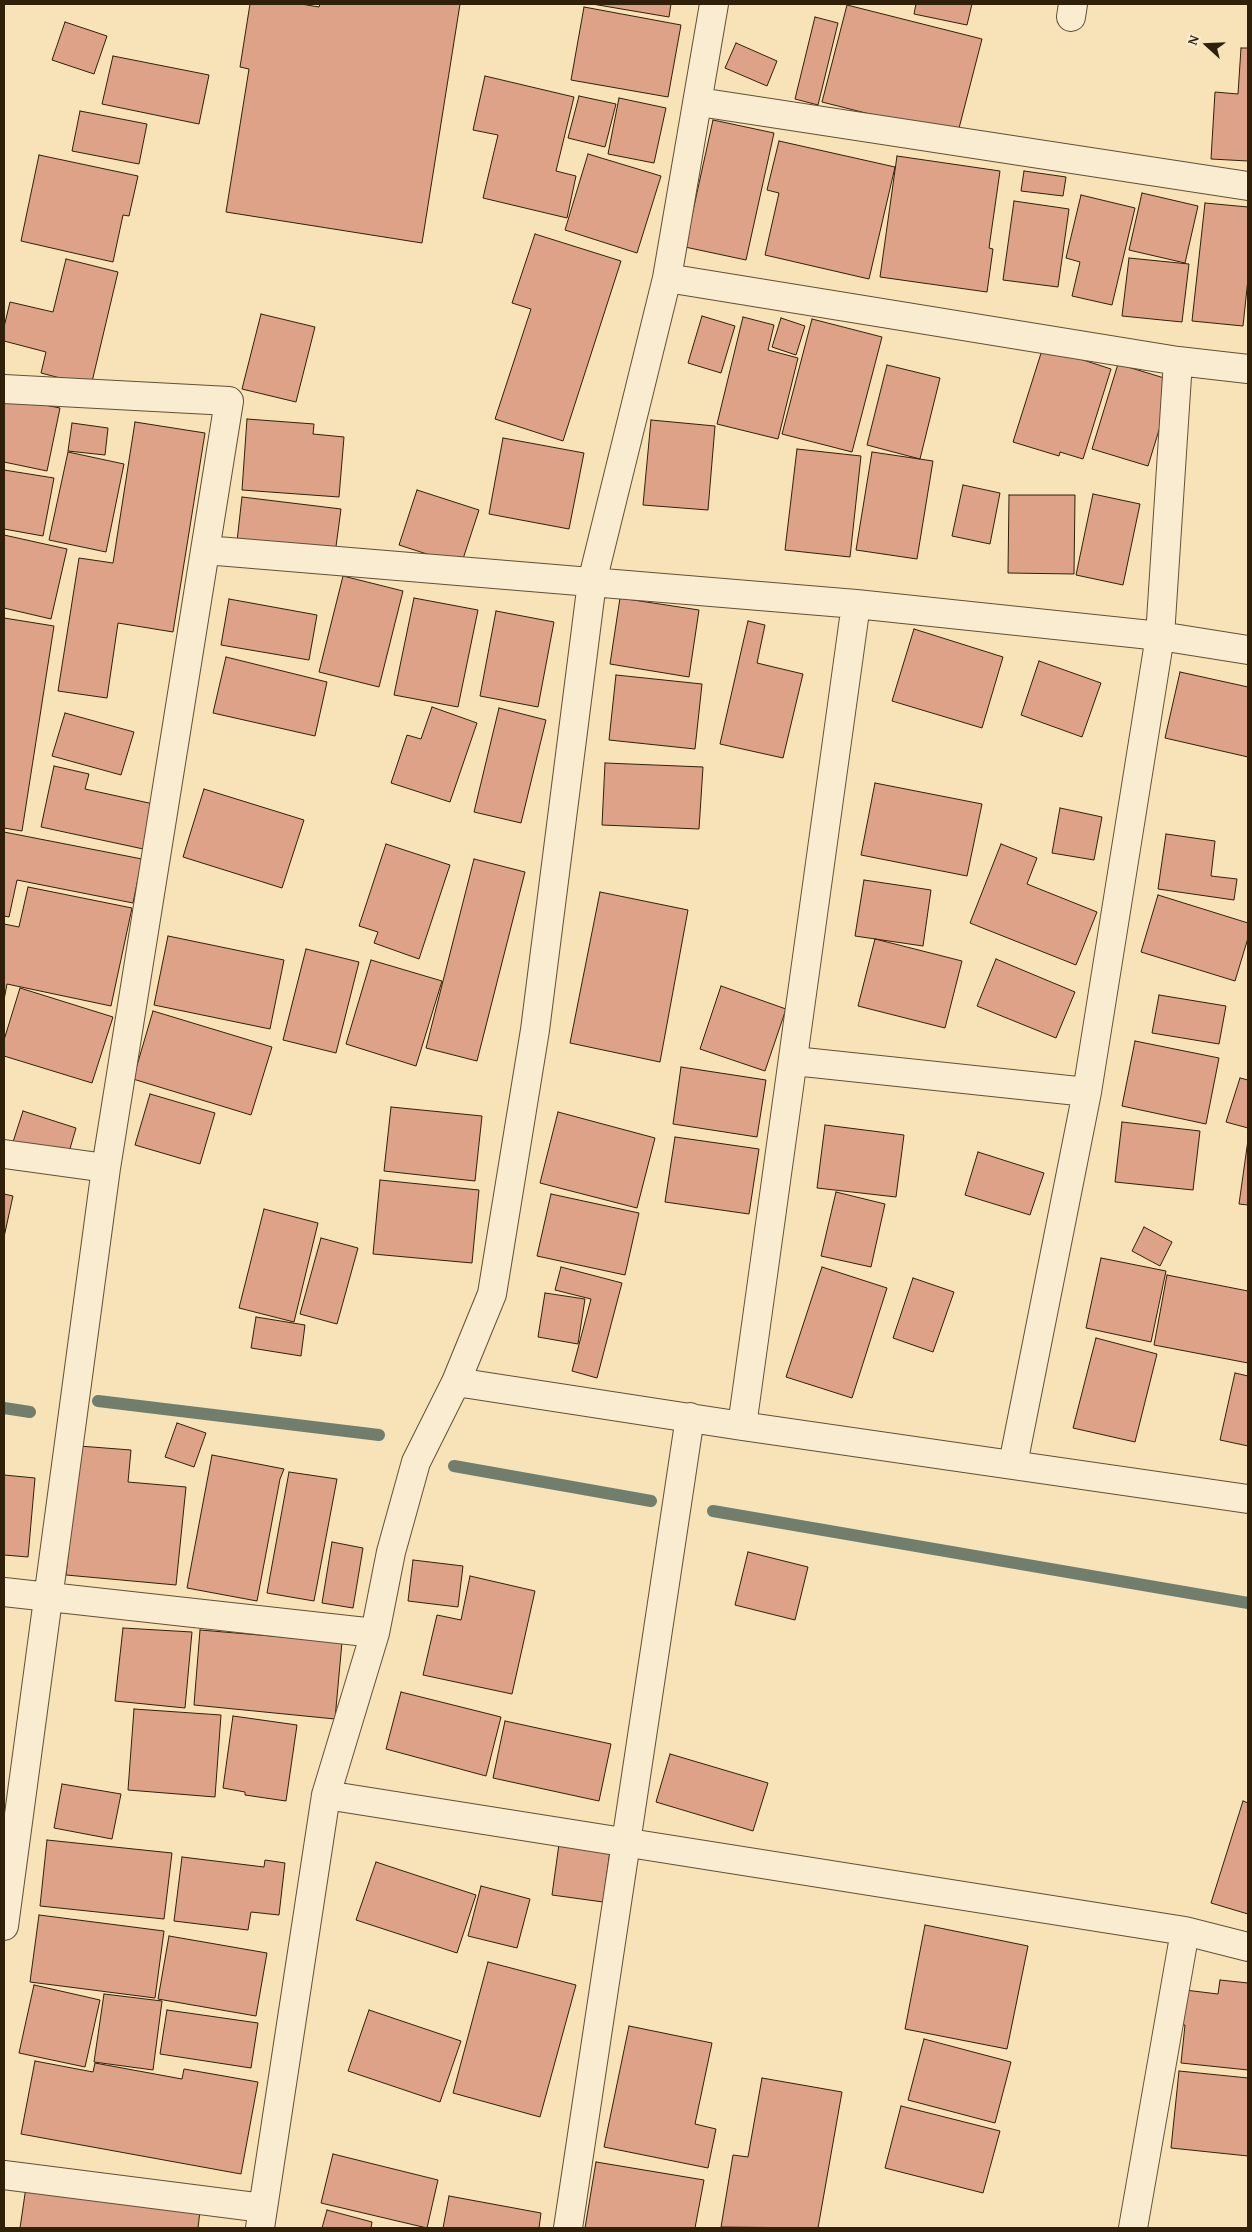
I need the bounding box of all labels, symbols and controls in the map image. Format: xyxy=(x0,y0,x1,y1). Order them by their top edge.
north arrow xyxy=(1182,20,1232,70)
text: N xyxy=(1182,32,1204,48)

